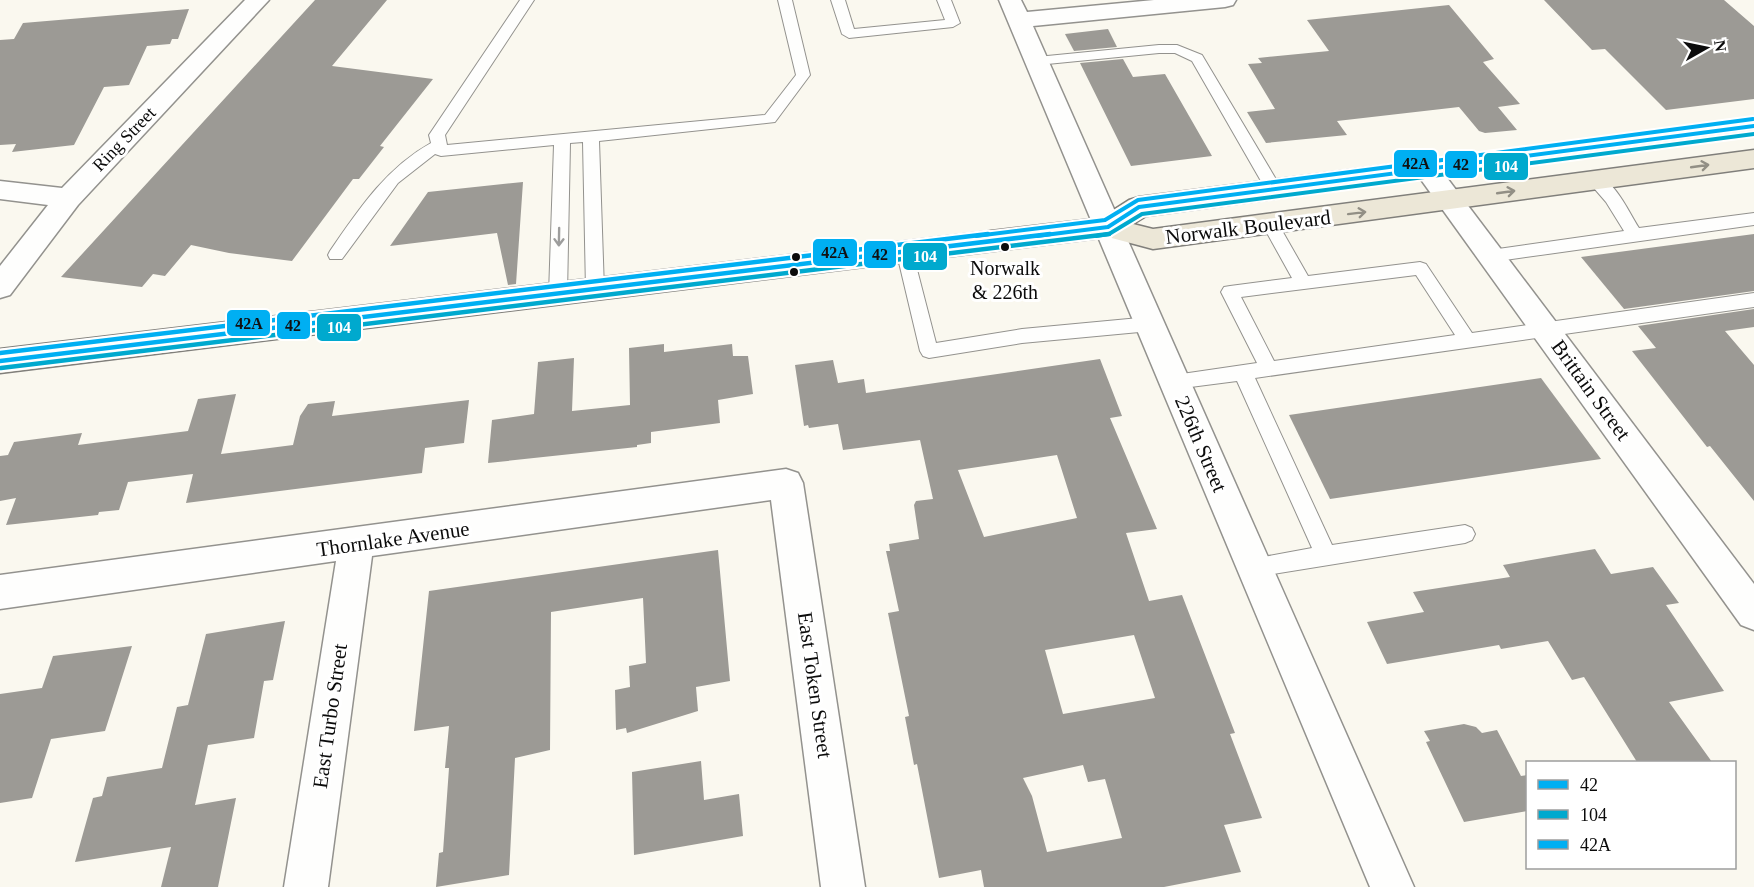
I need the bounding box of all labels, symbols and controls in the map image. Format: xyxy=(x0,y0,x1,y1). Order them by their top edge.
north arrow xyxy=(1676,18,1736,78)
text: N xyxy=(1711,39,1730,53)
street label: Ring Street xyxy=(88,103,160,175)
line badge: 42A xyxy=(1393,149,1438,178)
line badge: 42 xyxy=(1444,150,1478,179)
line badge: 104 xyxy=(1483,152,1529,181)
text: 42A xyxy=(1402,155,1430,172)
text: 42 xyxy=(1453,156,1469,173)
text: 104 xyxy=(1494,158,1518,175)
one-way arrow xyxy=(1689,160,1709,171)
one-way arrow xyxy=(1496,186,1516,197)
street label: Norwalk Boulevard xyxy=(1164,205,1332,249)
one-way arrow xyxy=(1347,207,1366,218)
one-way arrow xyxy=(553,226,565,246)
line badge: 42A xyxy=(812,238,858,267)
line badge: 42 xyxy=(863,240,897,269)
marker: Norwalk & 226th xyxy=(999,241,1011,253)
line badge: 104 xyxy=(902,242,948,271)
text: 42A xyxy=(821,244,849,261)
text: 42 xyxy=(872,246,888,263)
text: 104 xyxy=(913,248,937,265)
unlabelled marker xyxy=(790,251,802,263)
place label: Norwalk & 226th xyxy=(970,257,1040,303)
unlabelled marker xyxy=(788,266,800,278)
line badge: 42A xyxy=(226,309,271,337)
line badge: 42 xyxy=(276,311,311,340)
line badge: 104 xyxy=(316,313,362,342)
text: 42A xyxy=(235,315,263,332)
text: 42 xyxy=(285,317,301,334)
text: 104 xyxy=(327,319,351,336)
street label: Brittain Street xyxy=(1546,335,1636,445)
street label: 226th Street xyxy=(1170,392,1232,496)
street label: Thornlake Avenue xyxy=(315,516,471,562)
street label: East Token Street xyxy=(793,610,837,760)
street label: East Turbo Street xyxy=(308,642,352,790)
legend xyxy=(1526,761,1736,869)
text: 42 xyxy=(1580,775,1598,795)
text: 104 xyxy=(1580,805,1607,825)
text: 42A xyxy=(1580,835,1611,855)

